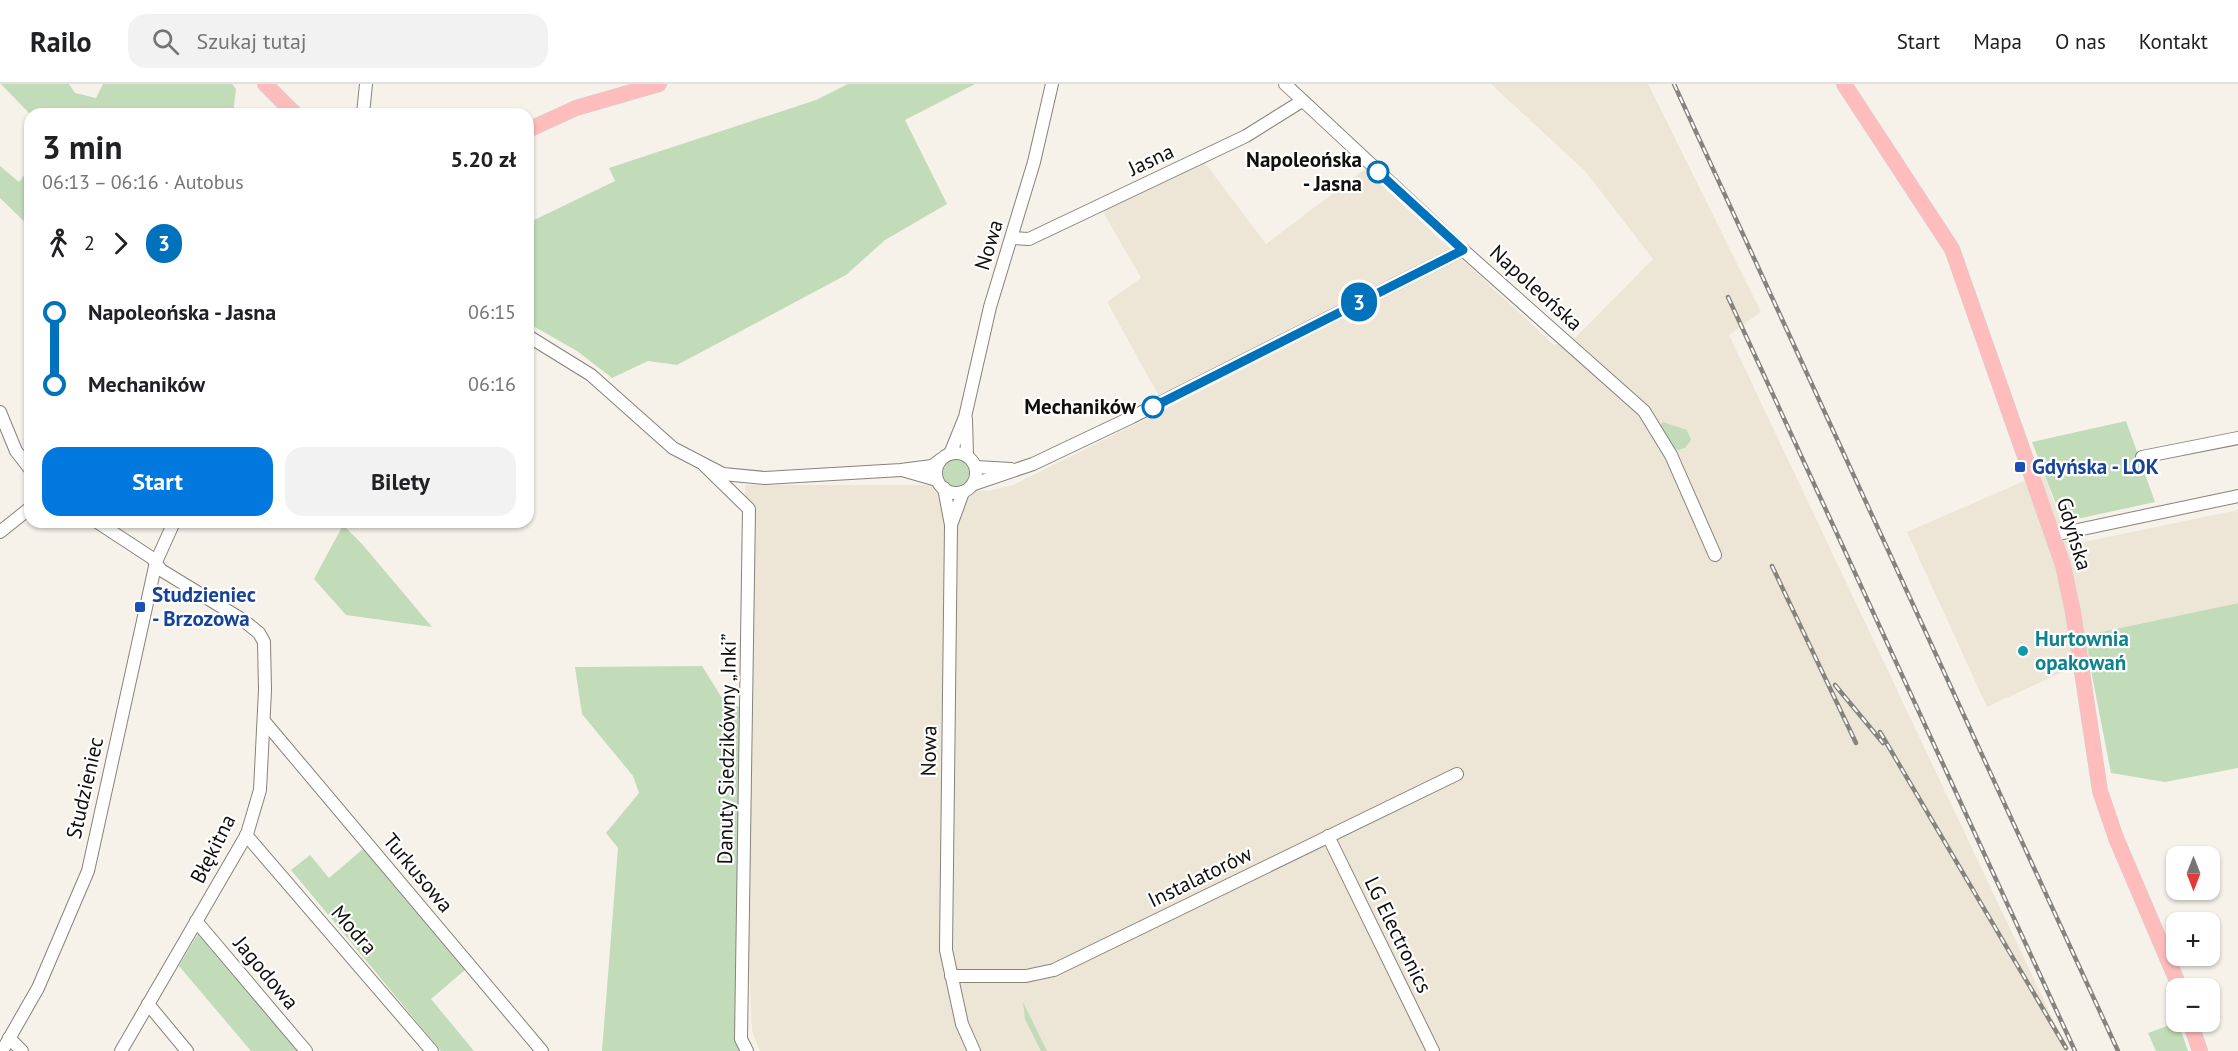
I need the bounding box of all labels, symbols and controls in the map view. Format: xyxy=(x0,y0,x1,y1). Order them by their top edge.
search box xyxy=(128,14,548,68)
text: Railo xyxy=(30,23,92,60)
icon: search xyxy=(149,25,182,58)
text: Szukaj tutaj xyxy=(197,27,307,55)
text: Start xyxy=(1897,28,1940,55)
text: Mapa xyxy=(1973,28,2022,55)
text: O nas xyxy=(2055,28,2106,55)
text: Kontakt xyxy=(2139,28,2208,55)
text: 3 min xyxy=(42,125,123,168)
street label: Jasna xyxy=(1123,137,1178,182)
text: 5.20 zł xyxy=(451,145,516,173)
place label: Napoleońska - Jasna xyxy=(1246,146,1362,197)
marker: Napoleońska - Jasna xyxy=(1367,161,1389,183)
text: 06:13 – 06:16 · Autobus xyxy=(42,169,244,195)
street label: Nowa xyxy=(968,217,1009,273)
icon: walk xyxy=(42,227,75,260)
icon: forward xyxy=(104,227,137,260)
text: 2 xyxy=(84,230,95,256)
text: 3 xyxy=(158,230,170,257)
street label: Napoleońska xyxy=(1484,239,1588,336)
line badge: 3 xyxy=(1340,282,1378,322)
text: 3 xyxy=(1353,289,1365,316)
text: Napoleońska - Jasna xyxy=(88,298,276,326)
text: 06:15 xyxy=(468,299,516,325)
text: Mechaników xyxy=(88,370,205,398)
text: 06:16 xyxy=(468,371,516,397)
place label: Mechaników xyxy=(1024,393,1137,420)
marker: Mechaników xyxy=(1142,396,1164,418)
button: Start xyxy=(42,447,273,516)
button: Bilety xyxy=(285,447,516,516)
place label: Gdyńska - LOK xyxy=(2032,453,2159,480)
marker: Gdyńska - LOK xyxy=(2013,460,2027,474)
street label: Gdyńska xyxy=(2051,494,2098,574)
place label: Studzieniec - Brzozowa xyxy=(152,581,256,632)
marker: Studzieniec - Brzozowa xyxy=(133,600,147,614)
place label: Hurtownia opakowań xyxy=(2035,625,2129,676)
street label: Danuty Siedzikówny „Inki” xyxy=(711,633,742,865)
marker: Hurtownia opakowań xyxy=(2016,644,2030,658)
street label: Nowa xyxy=(915,725,942,777)
street label: Studzieniec xyxy=(60,734,109,841)
street label: Błękitna xyxy=(184,810,241,888)
street label: Turkusowa xyxy=(378,828,459,918)
street label: Instalatorów xyxy=(1143,840,1257,913)
north arrow xyxy=(2166,846,2220,900)
map controls xyxy=(2166,846,2220,1032)
street label: LG Electronics xyxy=(1359,872,1438,997)
street label: Modra xyxy=(326,899,383,960)
button: + xyxy=(2166,912,2220,966)
street label: Jagodowa xyxy=(227,930,305,1015)
button: − xyxy=(2166,978,2220,1032)

